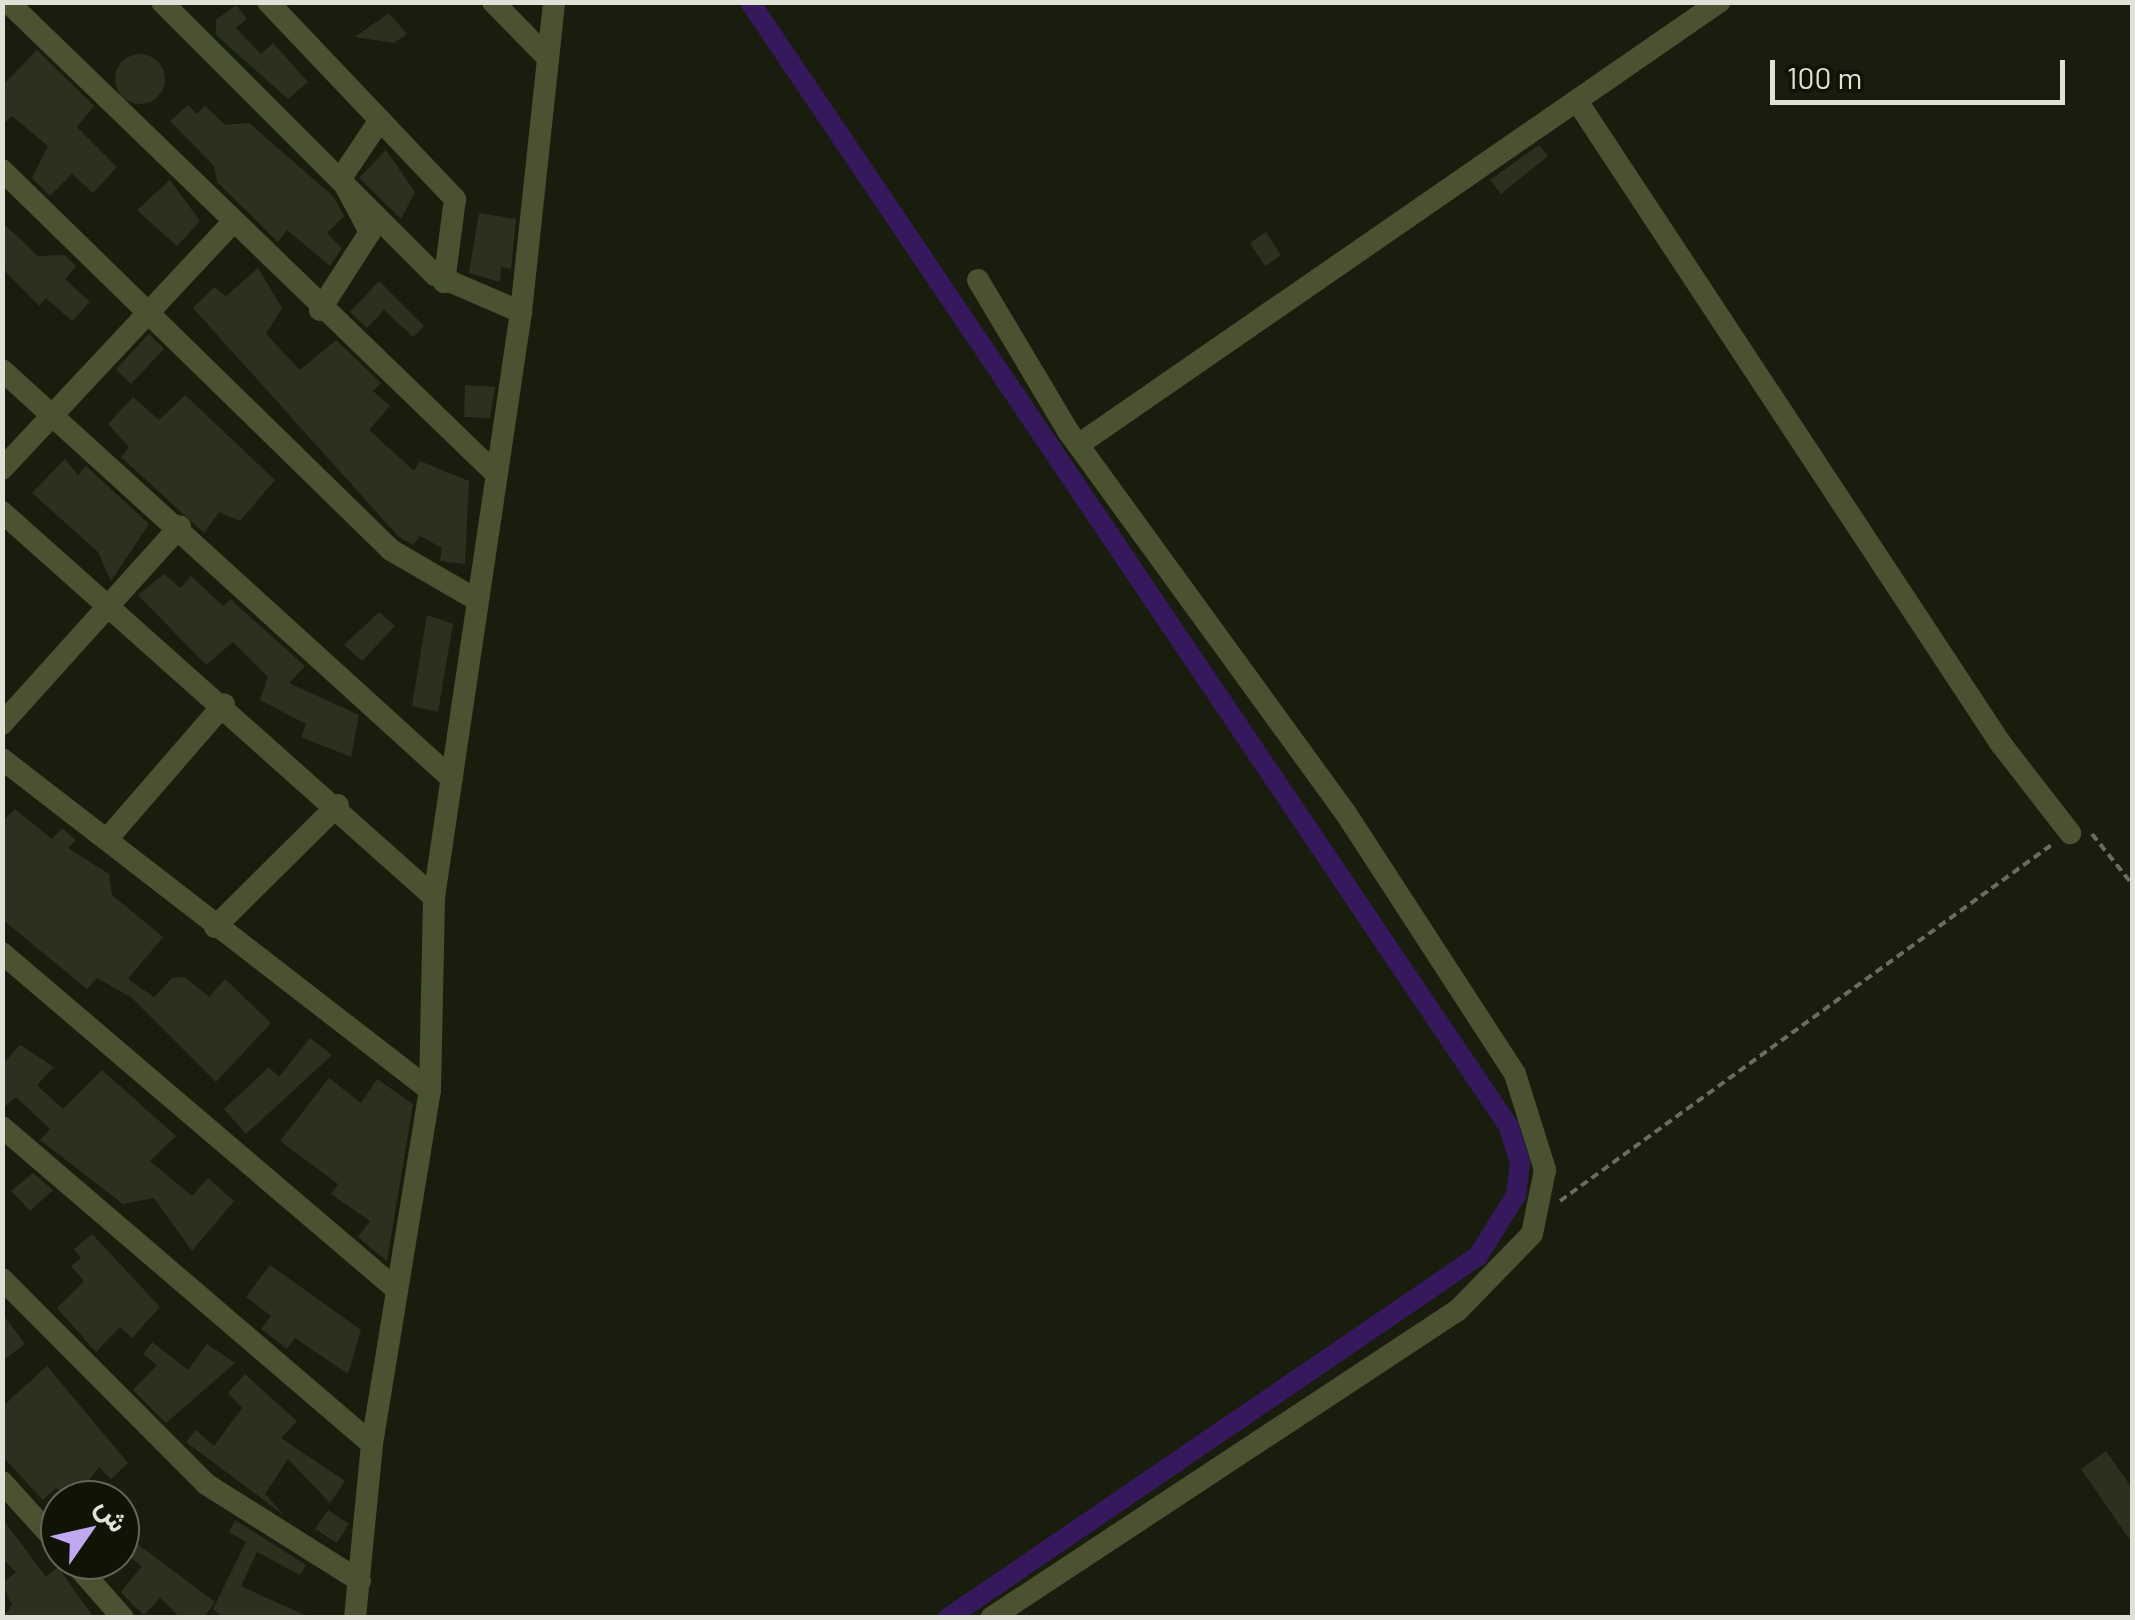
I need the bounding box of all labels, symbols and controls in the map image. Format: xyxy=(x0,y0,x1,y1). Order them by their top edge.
scale bar xyxy=(1775,40,2070,102)
text: 100 m xyxy=(1787,59,1862,95)
north arrow xyxy=(40,1480,140,1580)
text: ش xyxy=(90,1491,137,1538)

